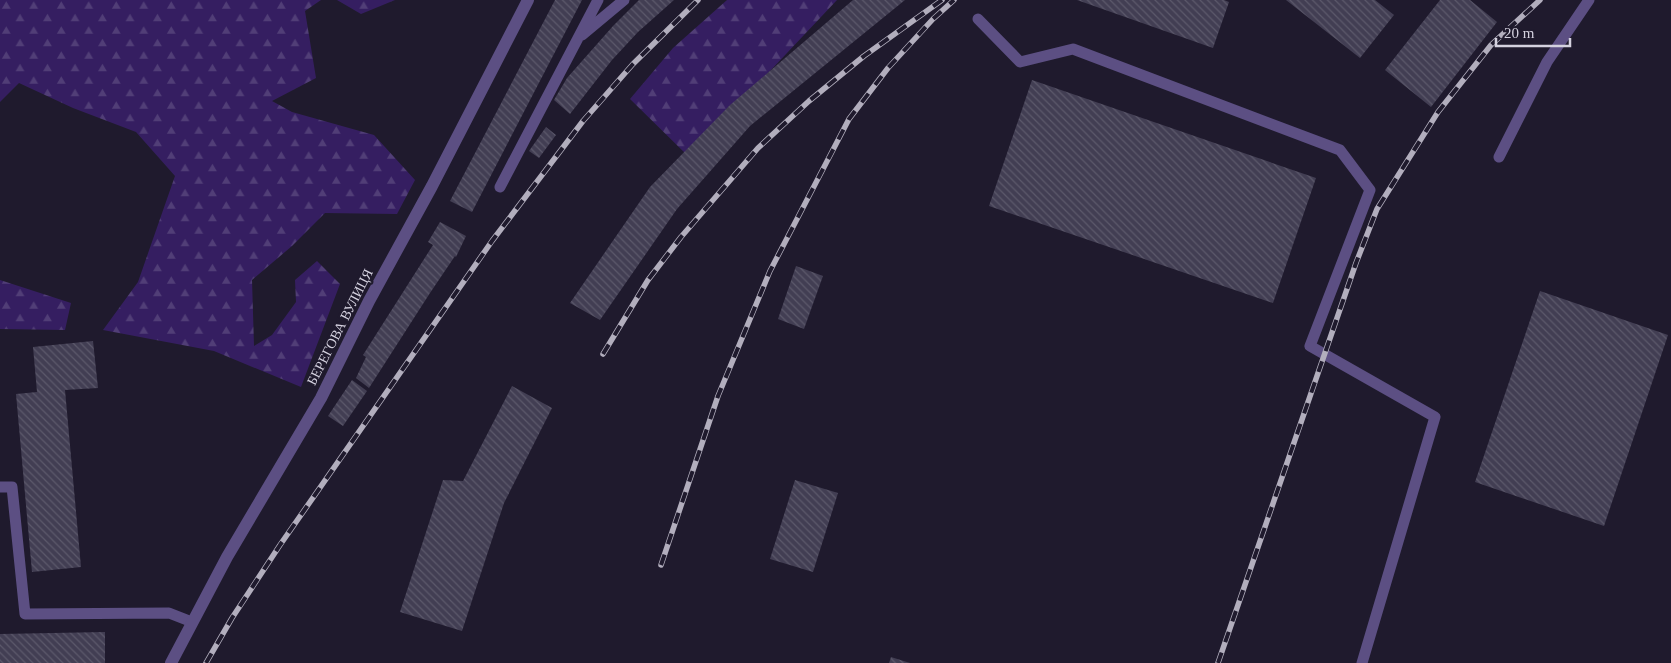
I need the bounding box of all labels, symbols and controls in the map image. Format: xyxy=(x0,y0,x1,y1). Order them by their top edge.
scale bar xyxy=(1496,15,1570,47)
text: 20 m xyxy=(1504,25,1535,41)
street label: БЕРЕГОВА ВУЛИЦЯ xyxy=(304,266,376,388)

